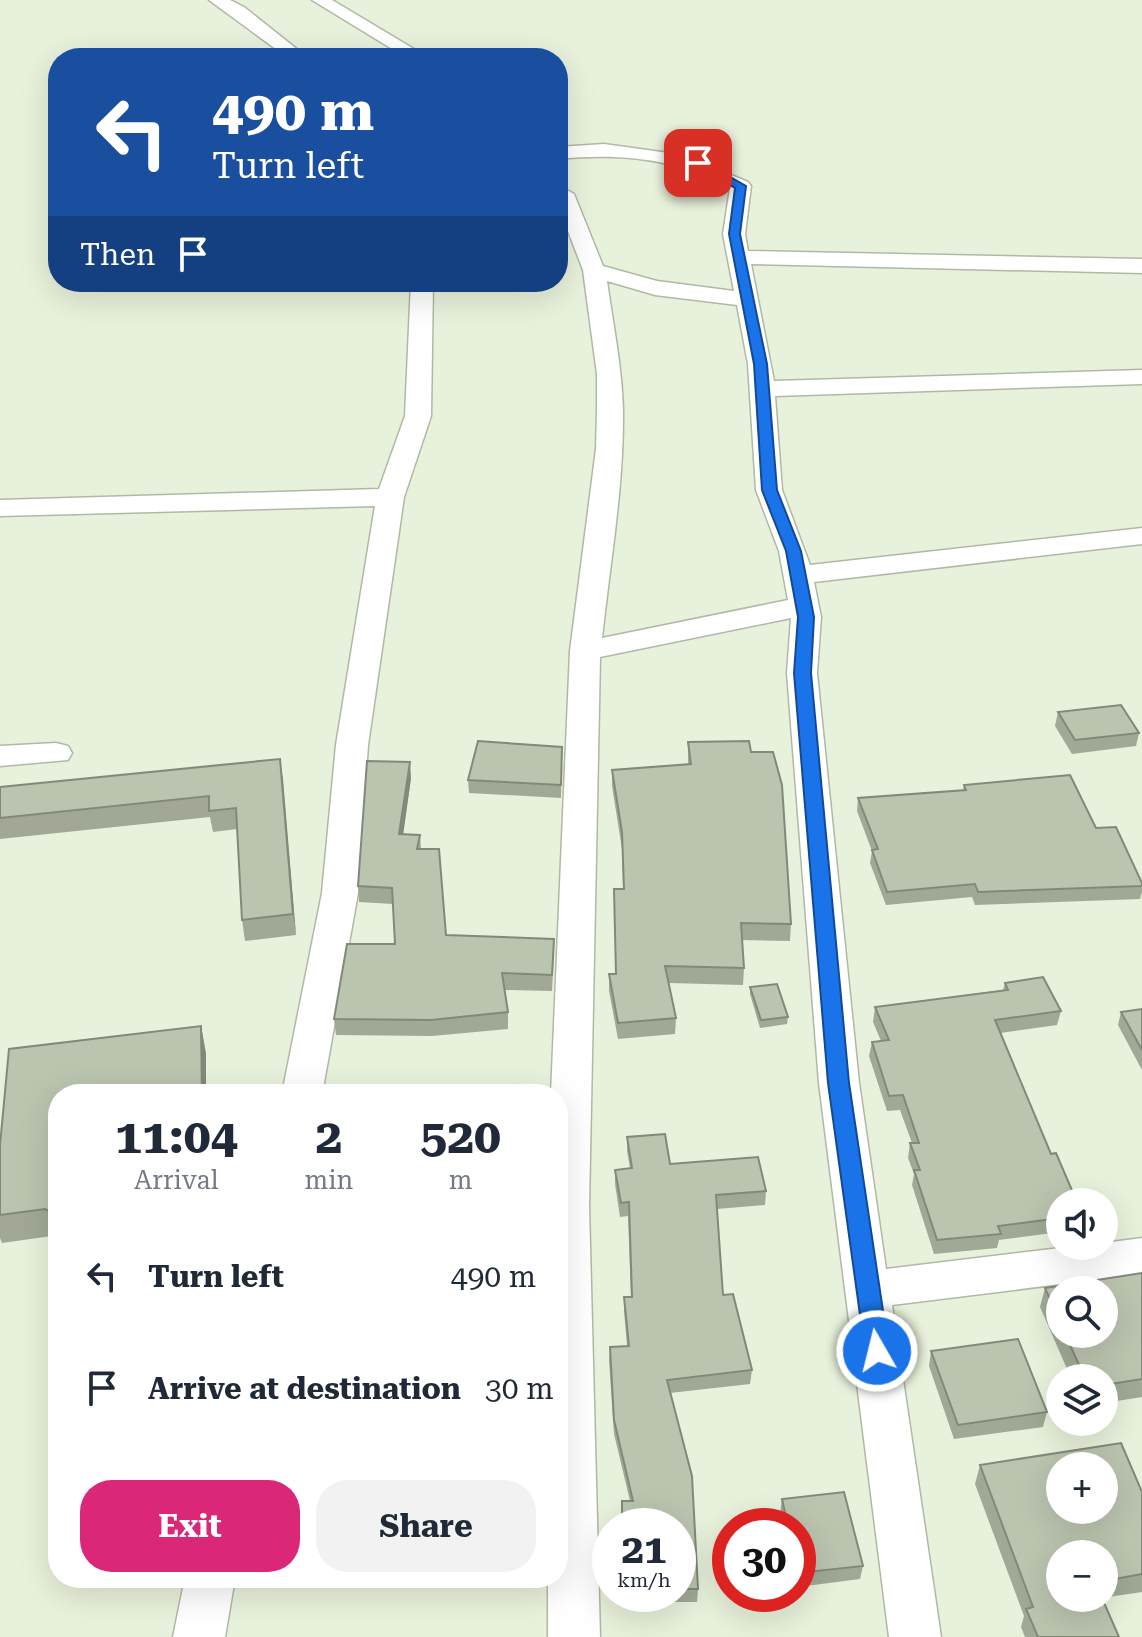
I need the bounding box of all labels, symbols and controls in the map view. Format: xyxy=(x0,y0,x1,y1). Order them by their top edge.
text: 490 m xyxy=(212,78,374,144)
icon: left xyxy=(80,80,184,184)
pin xyxy=(664,129,732,197)
icon: arrive xyxy=(676,141,720,185)
text: Turn left xyxy=(212,145,364,187)
icon: arrive xyxy=(171,232,215,276)
text: Then xyxy=(80,237,155,272)
text: 11:04 xyxy=(115,1109,238,1165)
text: 2 xyxy=(315,1109,342,1165)
text: 520 xyxy=(420,1109,501,1165)
text: Arrival xyxy=(134,1165,219,1195)
text: min xyxy=(305,1165,353,1195)
text: m xyxy=(449,1165,473,1195)
map controls xyxy=(1046,1188,1118,1612)
button: sound xyxy=(1046,1188,1118,1260)
icon: left xyxy=(80,1254,124,1298)
text: Turn left xyxy=(148,1259,284,1294)
text: 490 m xyxy=(451,1259,536,1294)
button: search xyxy=(1046,1276,1118,1348)
position arrow xyxy=(835,1309,919,1393)
button: layers xyxy=(1046,1364,1118,1436)
icon: arrive xyxy=(80,1366,124,1410)
text: Arrive at destination xyxy=(148,1371,461,1406)
text: 30 m xyxy=(485,1371,554,1406)
button: + xyxy=(1046,1452,1118,1524)
button: Exit xyxy=(80,1480,300,1572)
button: Share xyxy=(316,1480,536,1572)
speed limit sign: 30 xyxy=(712,1508,816,1612)
text: 21 xyxy=(622,1526,666,1573)
button: − xyxy=(1046,1540,1118,1612)
text: km/h xyxy=(617,1568,671,1592)

